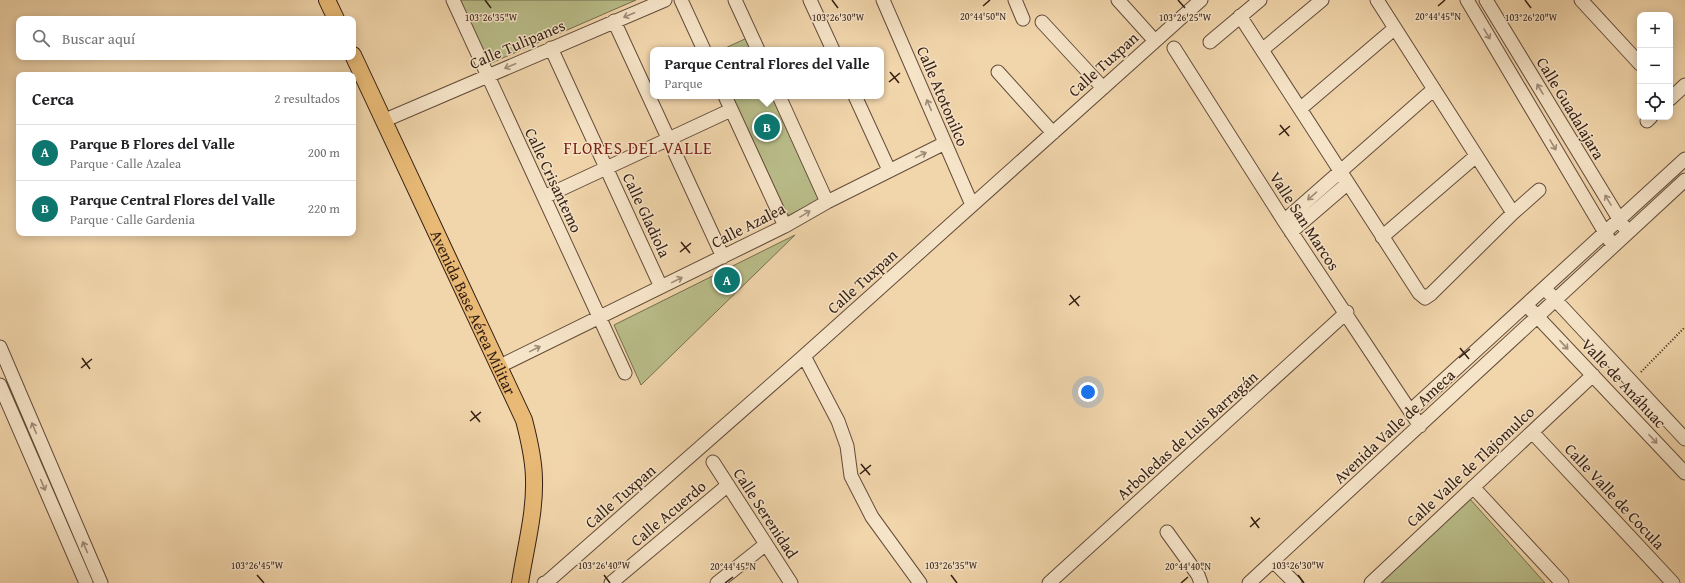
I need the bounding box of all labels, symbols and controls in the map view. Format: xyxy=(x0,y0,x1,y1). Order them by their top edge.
text: 20°44'50"N xyxy=(960,9,1006,24)
text: 20°44'45"N xyxy=(1415,9,1461,24)
text: 103°26'35"W xyxy=(465,10,518,25)
text: 103°26'30"W xyxy=(812,10,865,25)
text: 103°26'25"W xyxy=(1159,10,1212,25)
text: 103°26'20"W xyxy=(1505,10,1558,25)
one-way arrow xyxy=(624,12,636,19)
map controls xyxy=(1637,12,1673,120)
button: + xyxy=(1637,12,1673,48)
street label: Calle Tulipanes xyxy=(465,13,569,75)
search box xyxy=(16,16,356,60)
street label: Calle Tuxpan xyxy=(1063,26,1143,102)
icon: search xyxy=(30,27,52,49)
text: Buscar aquí xyxy=(62,28,135,49)
one-way arrow xyxy=(1483,28,1491,39)
street label: Calle Atotonilco xyxy=(911,42,975,150)
popup xyxy=(650,47,884,99)
button: − xyxy=(1637,48,1673,84)
street label: Calle Guadalajara xyxy=(1531,52,1611,164)
text: Parque Central Flores del Valle xyxy=(664,53,870,74)
one-way arrow xyxy=(504,63,516,70)
text: Parque xyxy=(664,74,703,93)
one-way arrow xyxy=(1536,84,1544,95)
button: locate xyxy=(1637,84,1673,120)
text: Cerca xyxy=(32,86,74,111)
text: 2 resultados xyxy=(274,89,340,108)
one-way arrow xyxy=(925,99,932,111)
pin: B xyxy=(754,112,780,142)
street label: Calle Crisantemo xyxy=(519,124,589,236)
text: Parque B Flores del Valle xyxy=(70,133,235,154)
district label: FLORES DEL VALLE xyxy=(563,135,713,160)
one-way arrow xyxy=(1550,139,1558,151)
text: A xyxy=(41,143,49,162)
text: 200 m xyxy=(308,143,340,162)
one-way arrow xyxy=(914,151,926,158)
text: Parque · Calle Azalea xyxy=(70,154,181,173)
street label: Valle San Marcos xyxy=(1264,167,1346,275)
street label: Calle Gladiola xyxy=(617,169,677,262)
text: Parque Central Flores del Valle xyxy=(70,189,275,210)
one-way arrow xyxy=(1307,192,1317,201)
one-way arrow xyxy=(1603,194,1611,206)
street label: Calle Azalea xyxy=(707,196,790,254)
text: B xyxy=(41,199,49,218)
text: 220 m xyxy=(308,199,340,218)
text: Parque · Calle Gardenia xyxy=(70,210,195,229)
one-way arrow xyxy=(799,210,811,218)
street label: Avenida Base Aérea Militar xyxy=(424,226,523,399)
street label: Calle Tuxpan xyxy=(822,243,902,319)
pin: A xyxy=(714,265,740,295)
one-way arrow xyxy=(671,275,683,283)
street label: Valle de Anáhuac xyxy=(1576,333,1672,433)
one-way arrow xyxy=(1560,340,1569,350)
one-way arrow xyxy=(529,345,541,352)
street label: Avenida Valle de Ameca xyxy=(1328,363,1461,489)
street label: Arboledas de Luis Barragán xyxy=(1111,365,1263,505)
your location xyxy=(1078,382,1098,402)
street label: Calle Valle de Tlajomulco xyxy=(1400,400,1540,532)
one-way arrow xyxy=(30,422,38,434)
one-way arrow xyxy=(1649,434,1658,445)
street label: Calle Valle de Cocula xyxy=(1559,437,1671,555)
street label: Calle Tuxpan xyxy=(579,458,661,534)
street label: Calle Serenidad xyxy=(728,463,805,563)
street label: Calle Acuerdo xyxy=(625,474,711,552)
one-way arrow xyxy=(40,478,48,490)
one-way arrow xyxy=(81,542,89,554)
text: 103°26'45"W xyxy=(231,558,284,573)
text: 103°26'40"W xyxy=(578,558,631,573)
text: 103°26'35"W xyxy=(925,558,978,573)
text: 103°26'30"W xyxy=(1272,558,1325,573)
text: 20°44'45"N xyxy=(710,559,756,574)
text: 20°44'40"N xyxy=(1165,559,1211,574)

